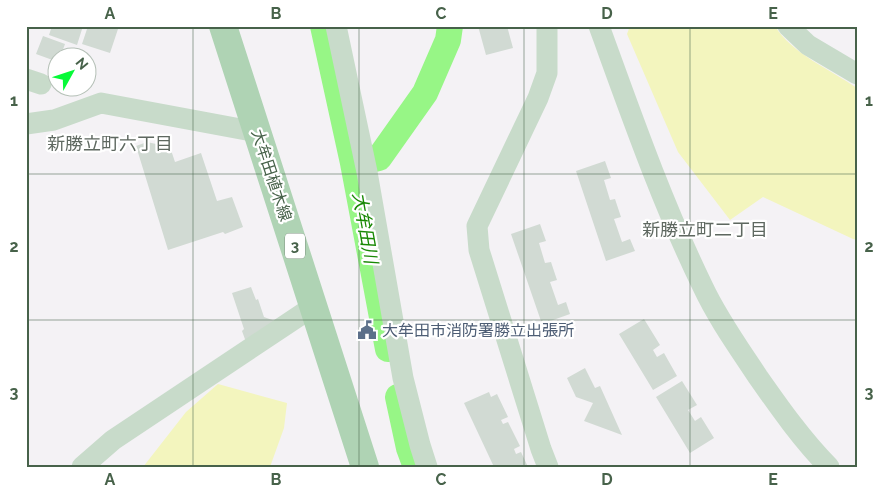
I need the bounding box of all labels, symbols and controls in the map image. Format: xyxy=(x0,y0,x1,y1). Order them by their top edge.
text: A xyxy=(105,4,116,23)
text: B xyxy=(271,4,282,23)
text: C xyxy=(436,4,447,23)
text: D xyxy=(601,4,613,23)
text: E xyxy=(768,4,778,23)
north arrow xyxy=(48,48,98,98)
text: N xyxy=(72,54,92,73)
text: 1 xyxy=(10,91,18,110)
text: 1 xyxy=(865,91,873,110)
street label: 大牟田植木線 xyxy=(248,127,295,224)
district label: 新勝立町六丁目 xyxy=(47,133,173,154)
water label: 大牟田川 xyxy=(349,191,382,267)
district label: 新勝立町二丁目 xyxy=(642,219,768,240)
road number: 3 xyxy=(285,234,305,258)
text: 2 xyxy=(9,237,19,256)
text: 2 xyxy=(864,237,874,256)
public building icon: 大牟田市消防署勝立出張所 xyxy=(356,319,378,341)
place label: 大牟田市消防署勝立出張所 xyxy=(382,321,574,340)
text: 3 xyxy=(10,383,19,402)
text: 3 xyxy=(865,383,874,402)
text: A xyxy=(105,470,116,489)
text: B xyxy=(271,470,282,489)
text: C xyxy=(436,470,447,489)
text: D xyxy=(601,470,613,489)
text: E xyxy=(768,470,778,489)

